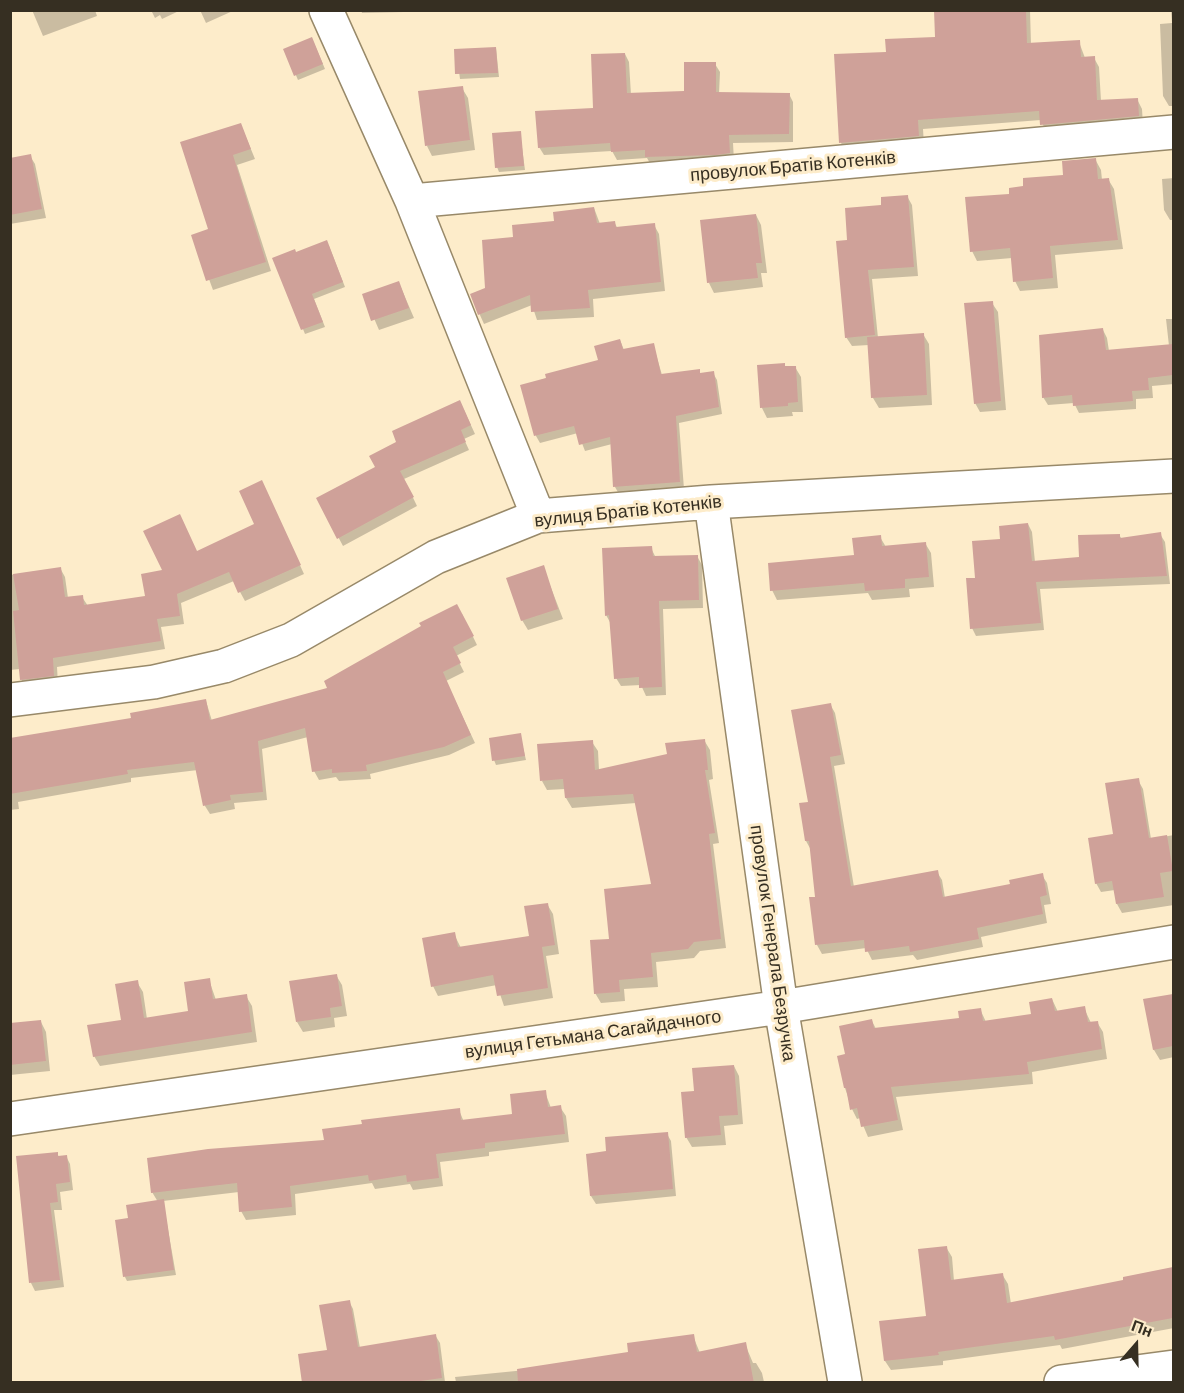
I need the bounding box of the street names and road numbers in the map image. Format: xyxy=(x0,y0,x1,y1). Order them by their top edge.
street label: провулок Братів Котенків xyxy=(689,146,897,186)
street label: вулиця Братів Котенків xyxy=(533,490,723,532)
street label: провулок Генерала Безручка xyxy=(746,823,800,1063)
street label: вулиця Гетьмана Сагайдачного xyxy=(463,1005,723,1063)

